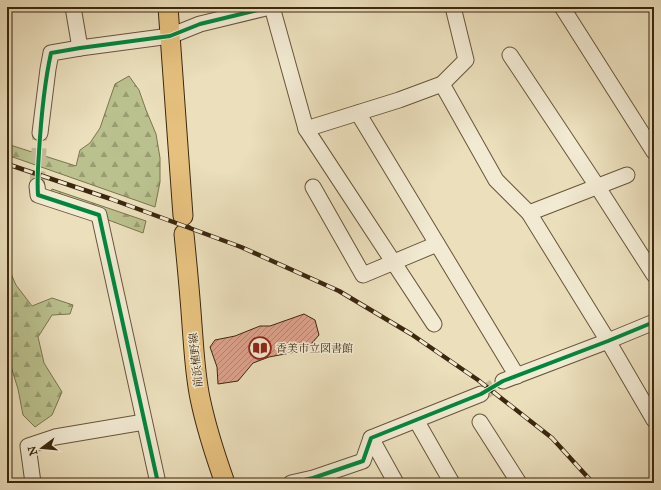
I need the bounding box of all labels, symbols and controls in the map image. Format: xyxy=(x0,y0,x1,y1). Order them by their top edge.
street label: 前浜植野線 xyxy=(187,332,205,388)
library icon: 香美市立図書館 xyxy=(247,335,273,361)
place label: 香美市立図書館 xyxy=(276,342,353,355)
north arrow xyxy=(22,428,62,468)
text: N xyxy=(25,444,40,457)

